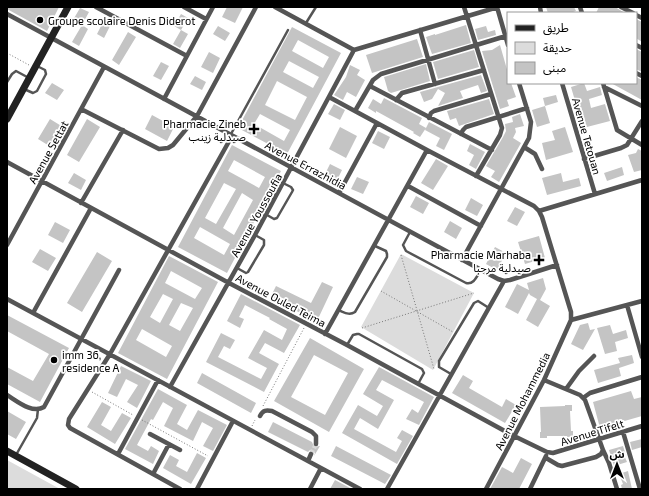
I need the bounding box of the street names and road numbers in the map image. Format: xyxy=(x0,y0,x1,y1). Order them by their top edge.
street label: Avenue Tetouan xyxy=(570,96,604,176)
street label: Avenue Settat xyxy=(25,118,71,186)
street label: Avenue Errazhidia xyxy=(263,138,349,192)
street label: Avenue Youssoufia xyxy=(228,171,284,259)
street label: Avenue Ouled Teima xyxy=(234,271,328,329)
street label: Avenue Mohammedia xyxy=(492,350,552,452)
street label: Avenue Tifelt xyxy=(559,416,625,448)

